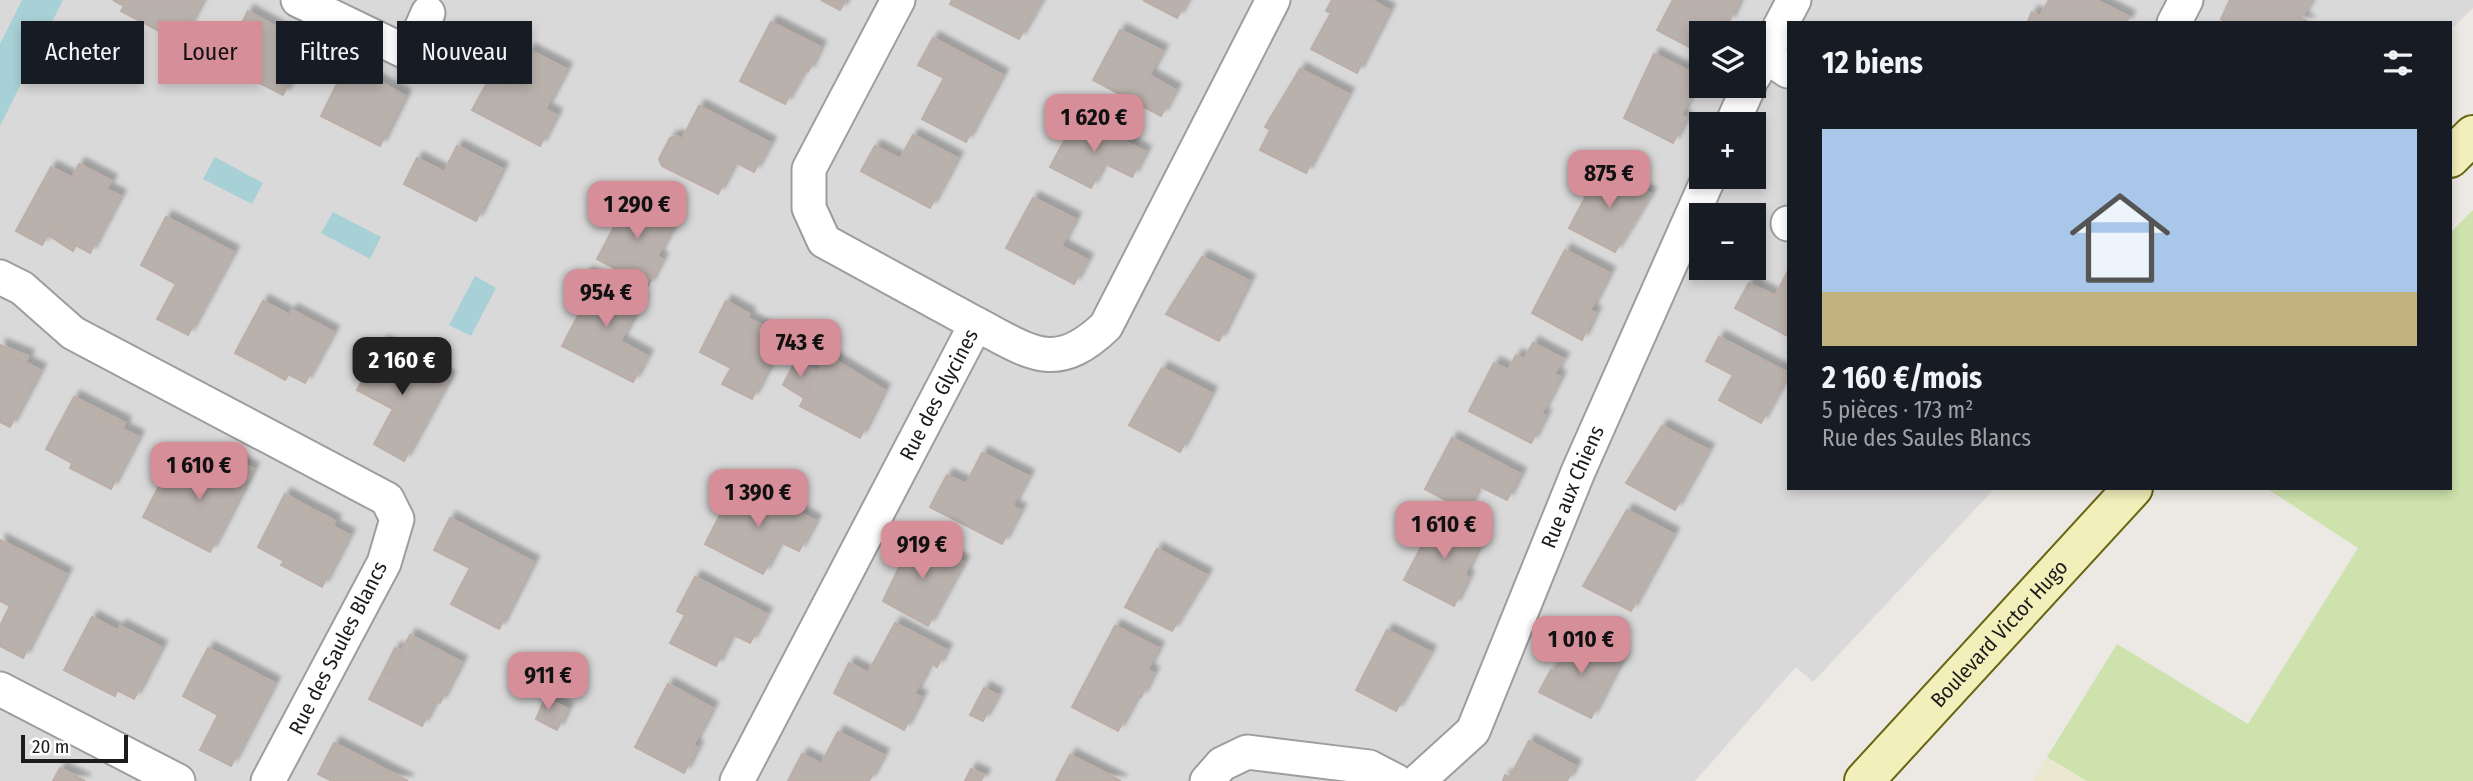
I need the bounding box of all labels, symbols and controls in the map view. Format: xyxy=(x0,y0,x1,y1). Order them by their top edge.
chip: Acheter xyxy=(21,21,144,84)
chip: Louer xyxy=(158,21,262,84)
chip: Filtres xyxy=(276,21,383,84)
chip: Nouveau xyxy=(397,21,532,84)
map controls xyxy=(1689,21,1766,280)
button: layers xyxy=(1689,21,1766,98)
icon: filters xyxy=(2379,44,2417,82)
text: 12 biens xyxy=(1822,45,1923,81)
pin: 1 620 € xyxy=(1029,94,1159,154)
text: 1 620 € xyxy=(1061,103,1127,131)
button: + xyxy=(1689,112,1766,189)
pin: 875 € xyxy=(1560,150,1658,210)
text: 875 € xyxy=(1584,159,1634,187)
icon: home xyxy=(2057,175,2183,301)
pin: 1 290 € xyxy=(572,182,702,241)
text: 1 290 € xyxy=(604,190,670,218)
button: − xyxy=(1689,203,1766,280)
pin: 954 € xyxy=(557,270,655,329)
text: 954 € xyxy=(580,278,632,306)
pin: 743 € xyxy=(751,320,849,379)
street label: Rue des Glycines xyxy=(894,324,984,465)
text: 743 € xyxy=(776,328,824,356)
pin: 2 160 € xyxy=(337,338,467,397)
text: 2 160 € xyxy=(369,346,435,374)
text: 2 160 €/mois xyxy=(1822,360,1982,396)
text: 5 pièces · 173 m² xyxy=(1822,396,1973,424)
street label: Rue aux Chiens xyxy=(1536,422,1610,552)
text: Rue des Saules Blancs xyxy=(1822,424,2031,452)
pin: 1 610 € xyxy=(134,442,264,502)
text: 1 610 € xyxy=(167,451,231,479)
pin: 1 390 € xyxy=(693,470,823,529)
text: 1 390 € xyxy=(725,478,791,506)
pin: 1 610 € xyxy=(1379,502,1509,561)
text: 1 610 € xyxy=(1412,510,1476,538)
pin: 919 € xyxy=(873,522,971,581)
text: 919 € xyxy=(897,530,947,558)
street label: Boulevard Victor Hugo xyxy=(1925,555,2073,713)
street label: Rue des Saules Blancs xyxy=(283,557,393,739)
pin: 1 010 € xyxy=(1516,616,1646,676)
text: 1 010 € xyxy=(1548,625,1614,653)
pin: 911 € xyxy=(499,652,597,712)
text: 911 € xyxy=(524,661,572,689)
scale bar xyxy=(21,732,128,764)
text: 20 m xyxy=(32,735,69,758)

